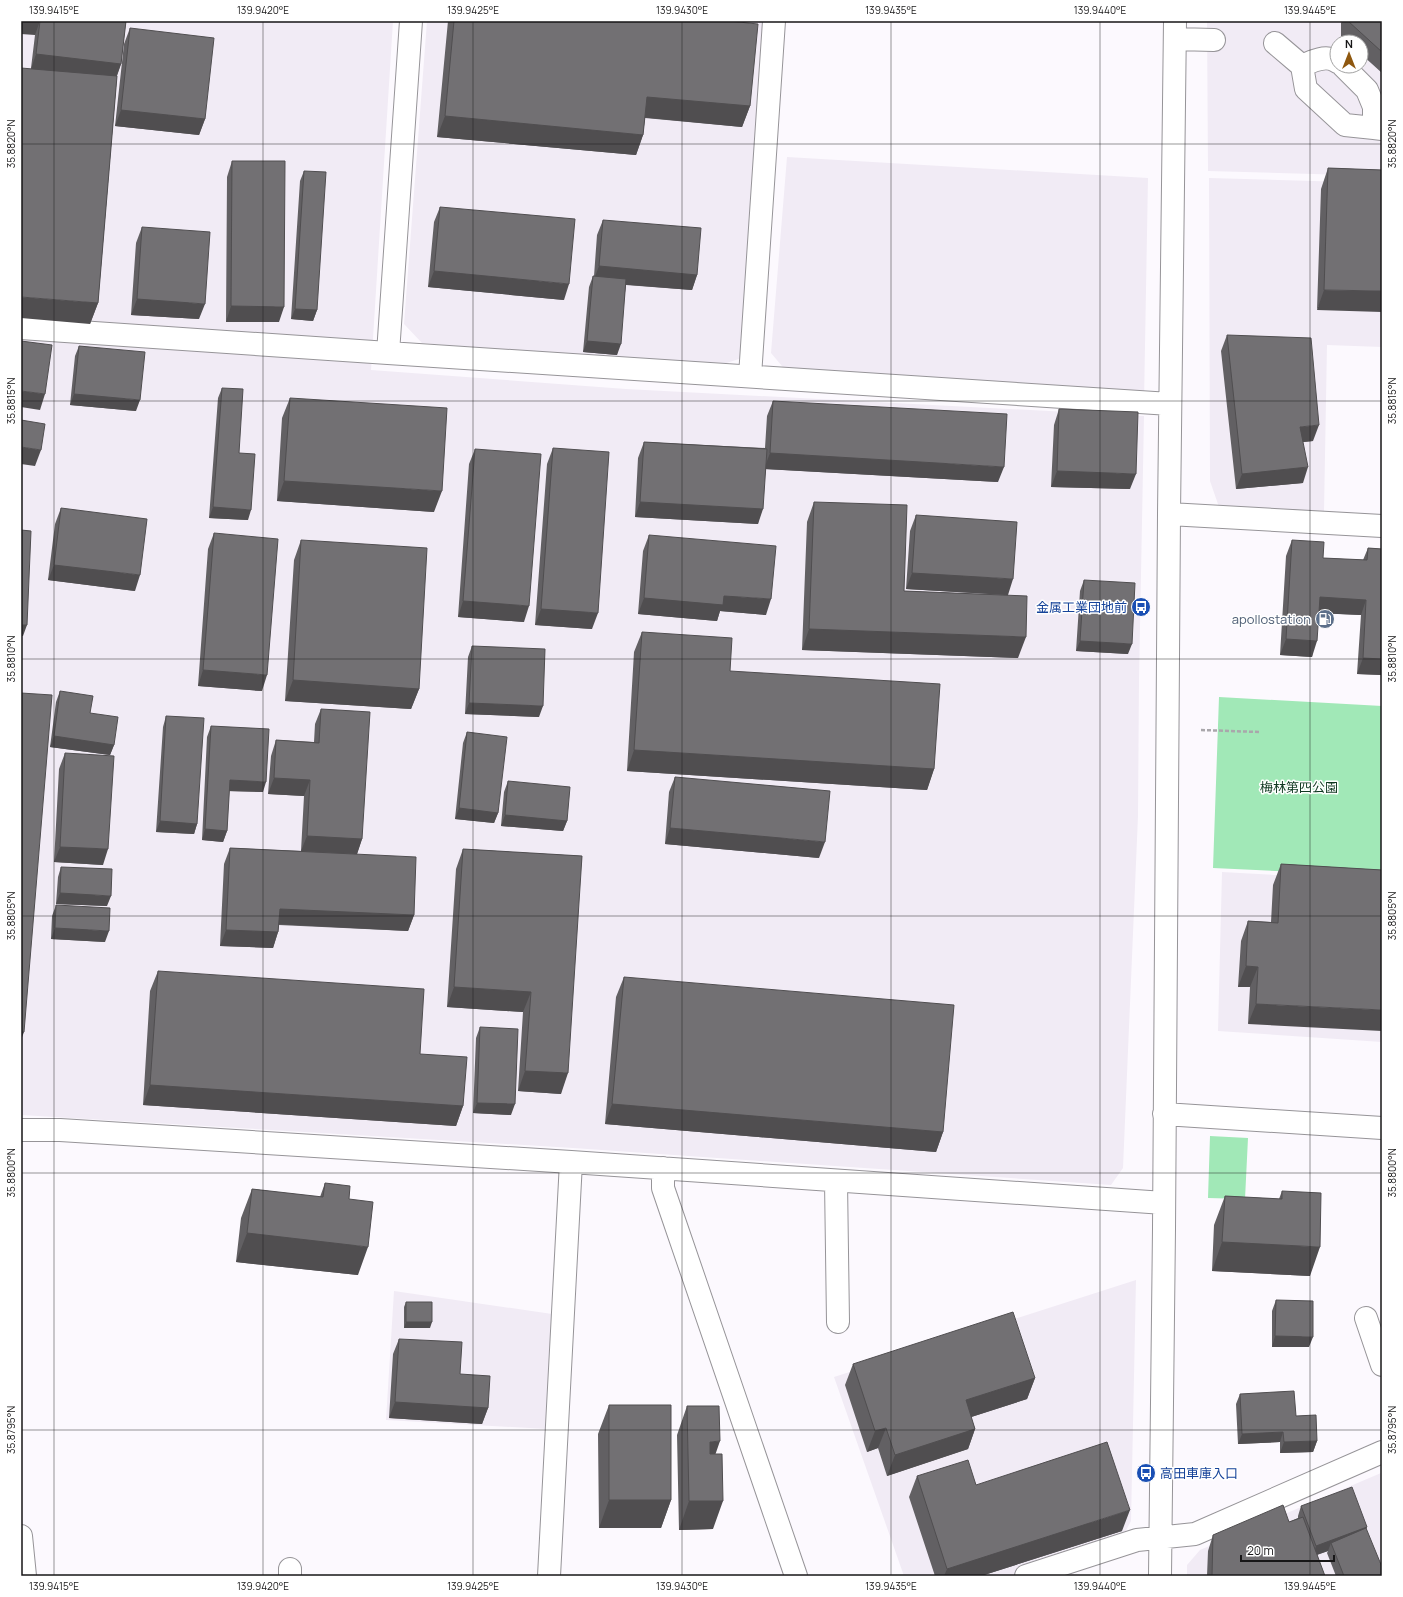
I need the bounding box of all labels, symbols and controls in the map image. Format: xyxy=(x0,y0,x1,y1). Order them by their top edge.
text: 139.9415°E xyxy=(29,3,79,17)
text: 139.9420°E xyxy=(237,3,289,17)
text: 139.9425°E xyxy=(447,3,499,17)
text: 139.9430°E xyxy=(656,3,708,17)
text: 139.9435°E xyxy=(865,3,917,17)
text: 139.9440°E xyxy=(1074,3,1126,17)
text: 139.9445°E xyxy=(1284,3,1336,17)
north arrow xyxy=(1329,34,1369,74)
text: N xyxy=(1345,36,1353,51)
text: 35.8820°N xyxy=(4,120,18,168)
text: 35.8820°N xyxy=(1385,120,1399,168)
text: 35.8815°N xyxy=(4,378,18,424)
text: 35.8815°N xyxy=(1385,378,1399,424)
bus stop icon: 金属工業団地前 xyxy=(1130,596,1152,618)
place label: 金属工業団地前 xyxy=(1036,598,1127,616)
fuel station icon: apollostation xyxy=(1314,608,1336,630)
place label: apollostation xyxy=(1232,610,1311,628)
text: 35.8810°N xyxy=(4,635,18,682)
text: 35.8810°N xyxy=(1385,635,1399,682)
park label: 梅林第四公園 xyxy=(1260,778,1338,796)
text: 35.8805°N xyxy=(4,892,18,940)
text: 35.8805°N xyxy=(1385,892,1399,940)
text: 35.8800°N xyxy=(4,1148,18,1198)
text: 35.8800°N xyxy=(1385,1148,1399,1198)
text: 35.8795°N xyxy=(4,1406,18,1454)
text: 35.8795°N xyxy=(1385,1406,1399,1454)
bus stop icon: 高田車庫入口 xyxy=(1135,1462,1157,1484)
place label: 高田車庫入口 xyxy=(1160,1464,1238,1482)
scale bar xyxy=(1241,1537,1334,1563)
text: 20 m xyxy=(1247,1542,1274,1559)
text: 139.9415°E xyxy=(29,1579,79,1593)
text: 139.9420°E xyxy=(237,1579,289,1593)
text: 139.9425°E xyxy=(447,1579,499,1593)
text: 139.9430°E xyxy=(656,1579,708,1593)
text: 139.9435°E xyxy=(865,1579,917,1593)
text: 139.9440°E xyxy=(1074,1579,1126,1593)
text: 139.9445°E xyxy=(1284,1579,1336,1593)

